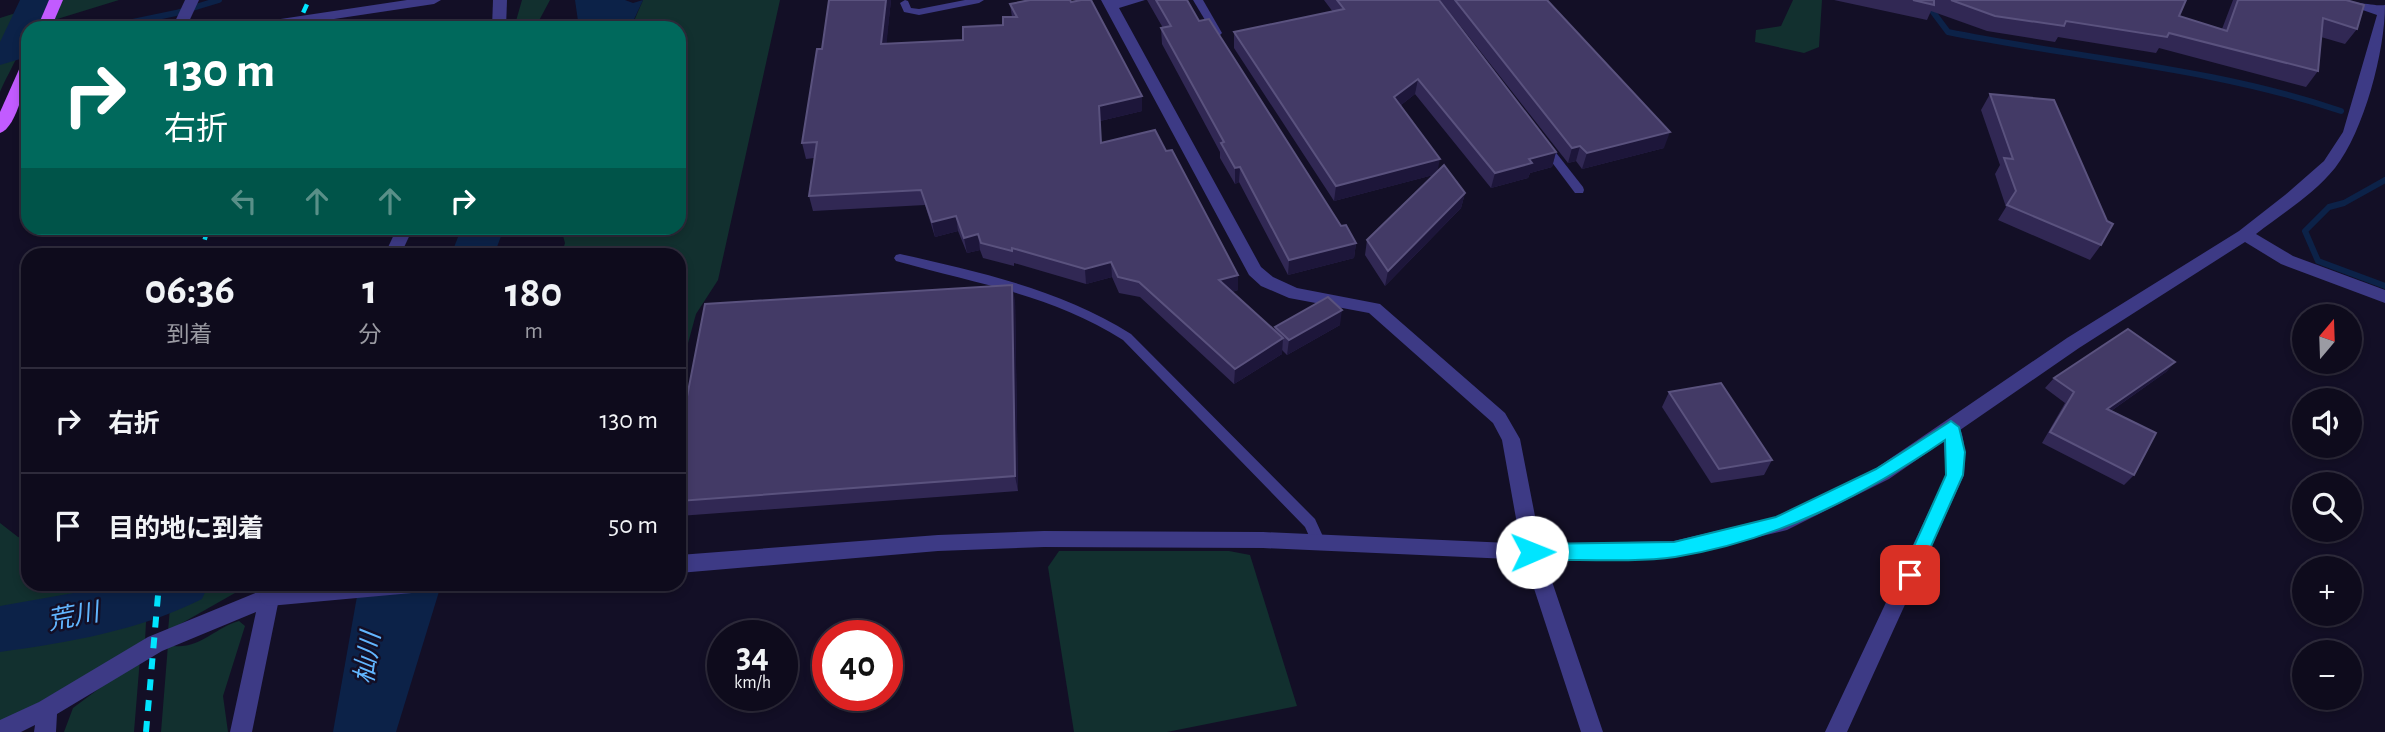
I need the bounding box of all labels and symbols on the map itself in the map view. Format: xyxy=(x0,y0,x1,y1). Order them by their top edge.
north arrow xyxy=(2292,304,2362,374)
position arrow xyxy=(1495,515,1569,589)
pin xyxy=(1880,545,1940,605)
water label: 荒川 xyxy=(45,598,104,635)
speed limit sign: 40 xyxy=(812,620,903,711)
water label: 杣川 xyxy=(351,627,385,686)

